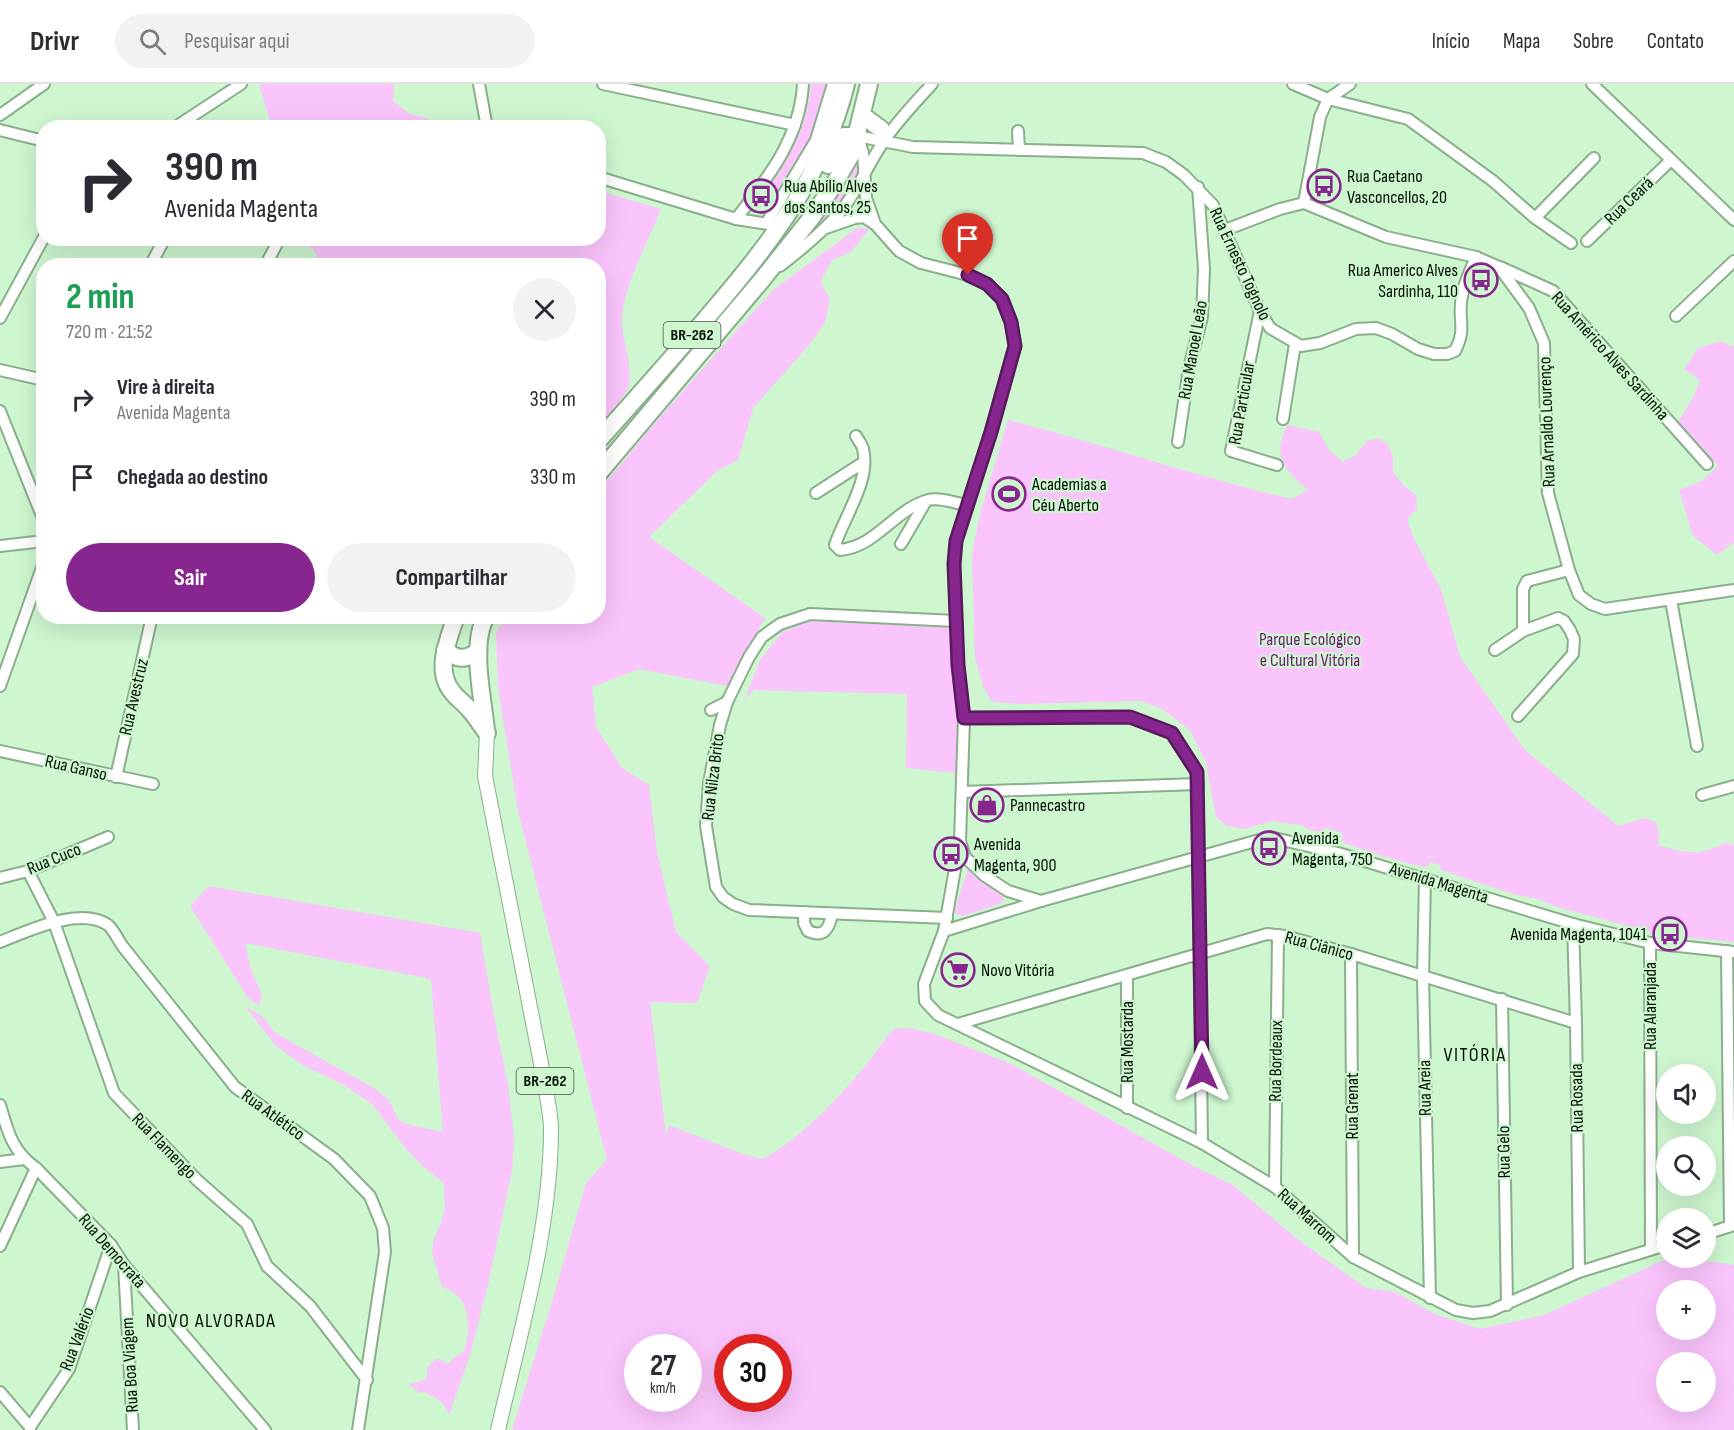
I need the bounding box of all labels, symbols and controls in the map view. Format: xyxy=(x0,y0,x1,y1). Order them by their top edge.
search box xyxy=(115,14,535,68)
text: Drivr xyxy=(30,25,79,58)
icon: search xyxy=(136,25,169,58)
text: Pesquisar aqui xyxy=(184,28,290,55)
text: Início xyxy=(1432,29,1470,54)
text: Mapa xyxy=(1503,29,1540,54)
text: Sobre xyxy=(1573,29,1614,54)
text: Contato xyxy=(1647,29,1704,54)
text: 390 m xyxy=(165,142,258,193)
icon: right xyxy=(66,144,144,222)
place label: Rua Caetano Vasconcellos, 20 xyxy=(1347,166,1447,208)
bus stop icon: Rua Caetano Vasconcellos, 20 xyxy=(1306,168,1342,204)
street label: Rua Ceará xyxy=(1600,173,1658,229)
place label: Rua Abílio Alves dos Santos, 25 xyxy=(784,176,878,218)
bus stop icon: Rua Abílio Alves dos Santos, 25 xyxy=(743,178,779,214)
text: Avenida Magenta xyxy=(165,193,318,225)
street label: Rua Ernesto Tognolo xyxy=(1205,204,1275,324)
pin xyxy=(942,213,993,275)
icon: arrive xyxy=(951,222,984,255)
place label: Rua Americo Alves Sardinha, 110 xyxy=(1348,260,1458,302)
bus stop icon: Rua Americo Alves Sardinha, 110 xyxy=(1463,262,1499,298)
text: 2 min xyxy=(66,276,135,319)
button: close xyxy=(513,278,576,341)
street label: Rua Américo Alves Sardinha xyxy=(1547,287,1673,425)
street label: Rua Manoel Leão xyxy=(1174,299,1212,401)
text: 720 m · 21:52 xyxy=(66,320,153,344)
road number: BR-262 xyxy=(664,322,720,348)
street label: Rua Arnaldo Lourenço xyxy=(1534,356,1560,488)
street label: Rua Particular xyxy=(1224,360,1260,446)
text: Vire à direita xyxy=(117,374,215,401)
icon: right xyxy=(66,383,99,416)
text: 390 m xyxy=(530,386,576,413)
text: Avenida Magenta xyxy=(117,401,230,425)
icon: arrive xyxy=(66,461,99,494)
text: Chegada ao destino xyxy=(117,464,268,491)
text: 330 m xyxy=(530,464,576,491)
place label: Academias a Céu Aberto xyxy=(1031,474,1107,516)
sports icon: Academias a Céu Aberto xyxy=(991,476,1027,512)
button: Sair xyxy=(66,543,315,612)
button: Compartilhar xyxy=(327,543,576,612)
park label: Parque Ecológico e Cultural Vitória xyxy=(1259,629,1361,671)
street label: Rua Avestruz xyxy=(115,656,153,738)
street label: Rua Nilza Brito xyxy=(697,732,729,822)
street label: Rua Ganso xyxy=(43,751,109,785)
shop icon: Pannecastro xyxy=(969,787,1005,823)
place label: Pannecastro xyxy=(1010,795,1085,816)
place label: Avenida Magenta, 750 xyxy=(1291,828,1373,870)
bus stop icon: Avenida Magenta, 750 xyxy=(1251,830,1287,866)
place label: Avenida Magenta, 900 xyxy=(973,834,1056,876)
bus stop icon: Avenida Magenta, 900 xyxy=(933,836,969,872)
street label: Rua Cuco xyxy=(24,839,84,879)
street label: Avenida Magenta xyxy=(1386,858,1491,908)
bus stop icon: Avenida Magenta, 1041 xyxy=(1652,916,1688,952)
place label: Avenida Magenta, 1041 xyxy=(1509,924,1648,945)
street label: Rua Ciânico xyxy=(1282,927,1356,965)
supermarket icon: Novo Vitória xyxy=(940,952,976,988)
place label: Novo Vitória xyxy=(981,960,1054,981)
street label: Rua Alaranjada xyxy=(1640,962,1661,1050)
street label: Rua Mostarda xyxy=(1117,1001,1138,1083)
street label: Rua Bordeaux xyxy=(1265,1020,1287,1102)
position arrow xyxy=(1170,1040,1234,1104)
district label: VITÓRIA xyxy=(1443,1043,1507,1067)
street label: Rua Areia xyxy=(1414,1060,1436,1116)
street label: Rua Rosada xyxy=(1566,1063,1588,1133)
map controls xyxy=(1656,1064,1716,1412)
button: sound xyxy=(1656,1064,1716,1124)
road number: BR-262 xyxy=(516,1068,574,1094)
street label: Rua Grenat xyxy=(1342,1072,1363,1139)
street label: Rua Atlético xyxy=(237,1085,309,1145)
street label: Rua Flamengo xyxy=(127,1109,201,1183)
street label: Rua Gelo xyxy=(1493,1125,1515,1179)
button: search xyxy=(1656,1136,1716,1196)
street label: Rua Marrom xyxy=(1273,1184,1341,1248)
button: layers xyxy=(1656,1208,1716,1268)
street label: Rua Democrata xyxy=(74,1209,150,1293)
button: + xyxy=(1656,1280,1716,1340)
street label: Rua Valério xyxy=(55,1304,99,1374)
district label: NOVO ALVORADA xyxy=(146,1309,276,1333)
street label: Rua Boa Viagem xyxy=(117,1317,143,1413)
speed limit sign: 30 xyxy=(714,1334,792,1412)
text: 27 xyxy=(650,1348,676,1384)
button: − xyxy=(1656,1352,1716,1412)
text: km/h xyxy=(650,1379,676,1398)

